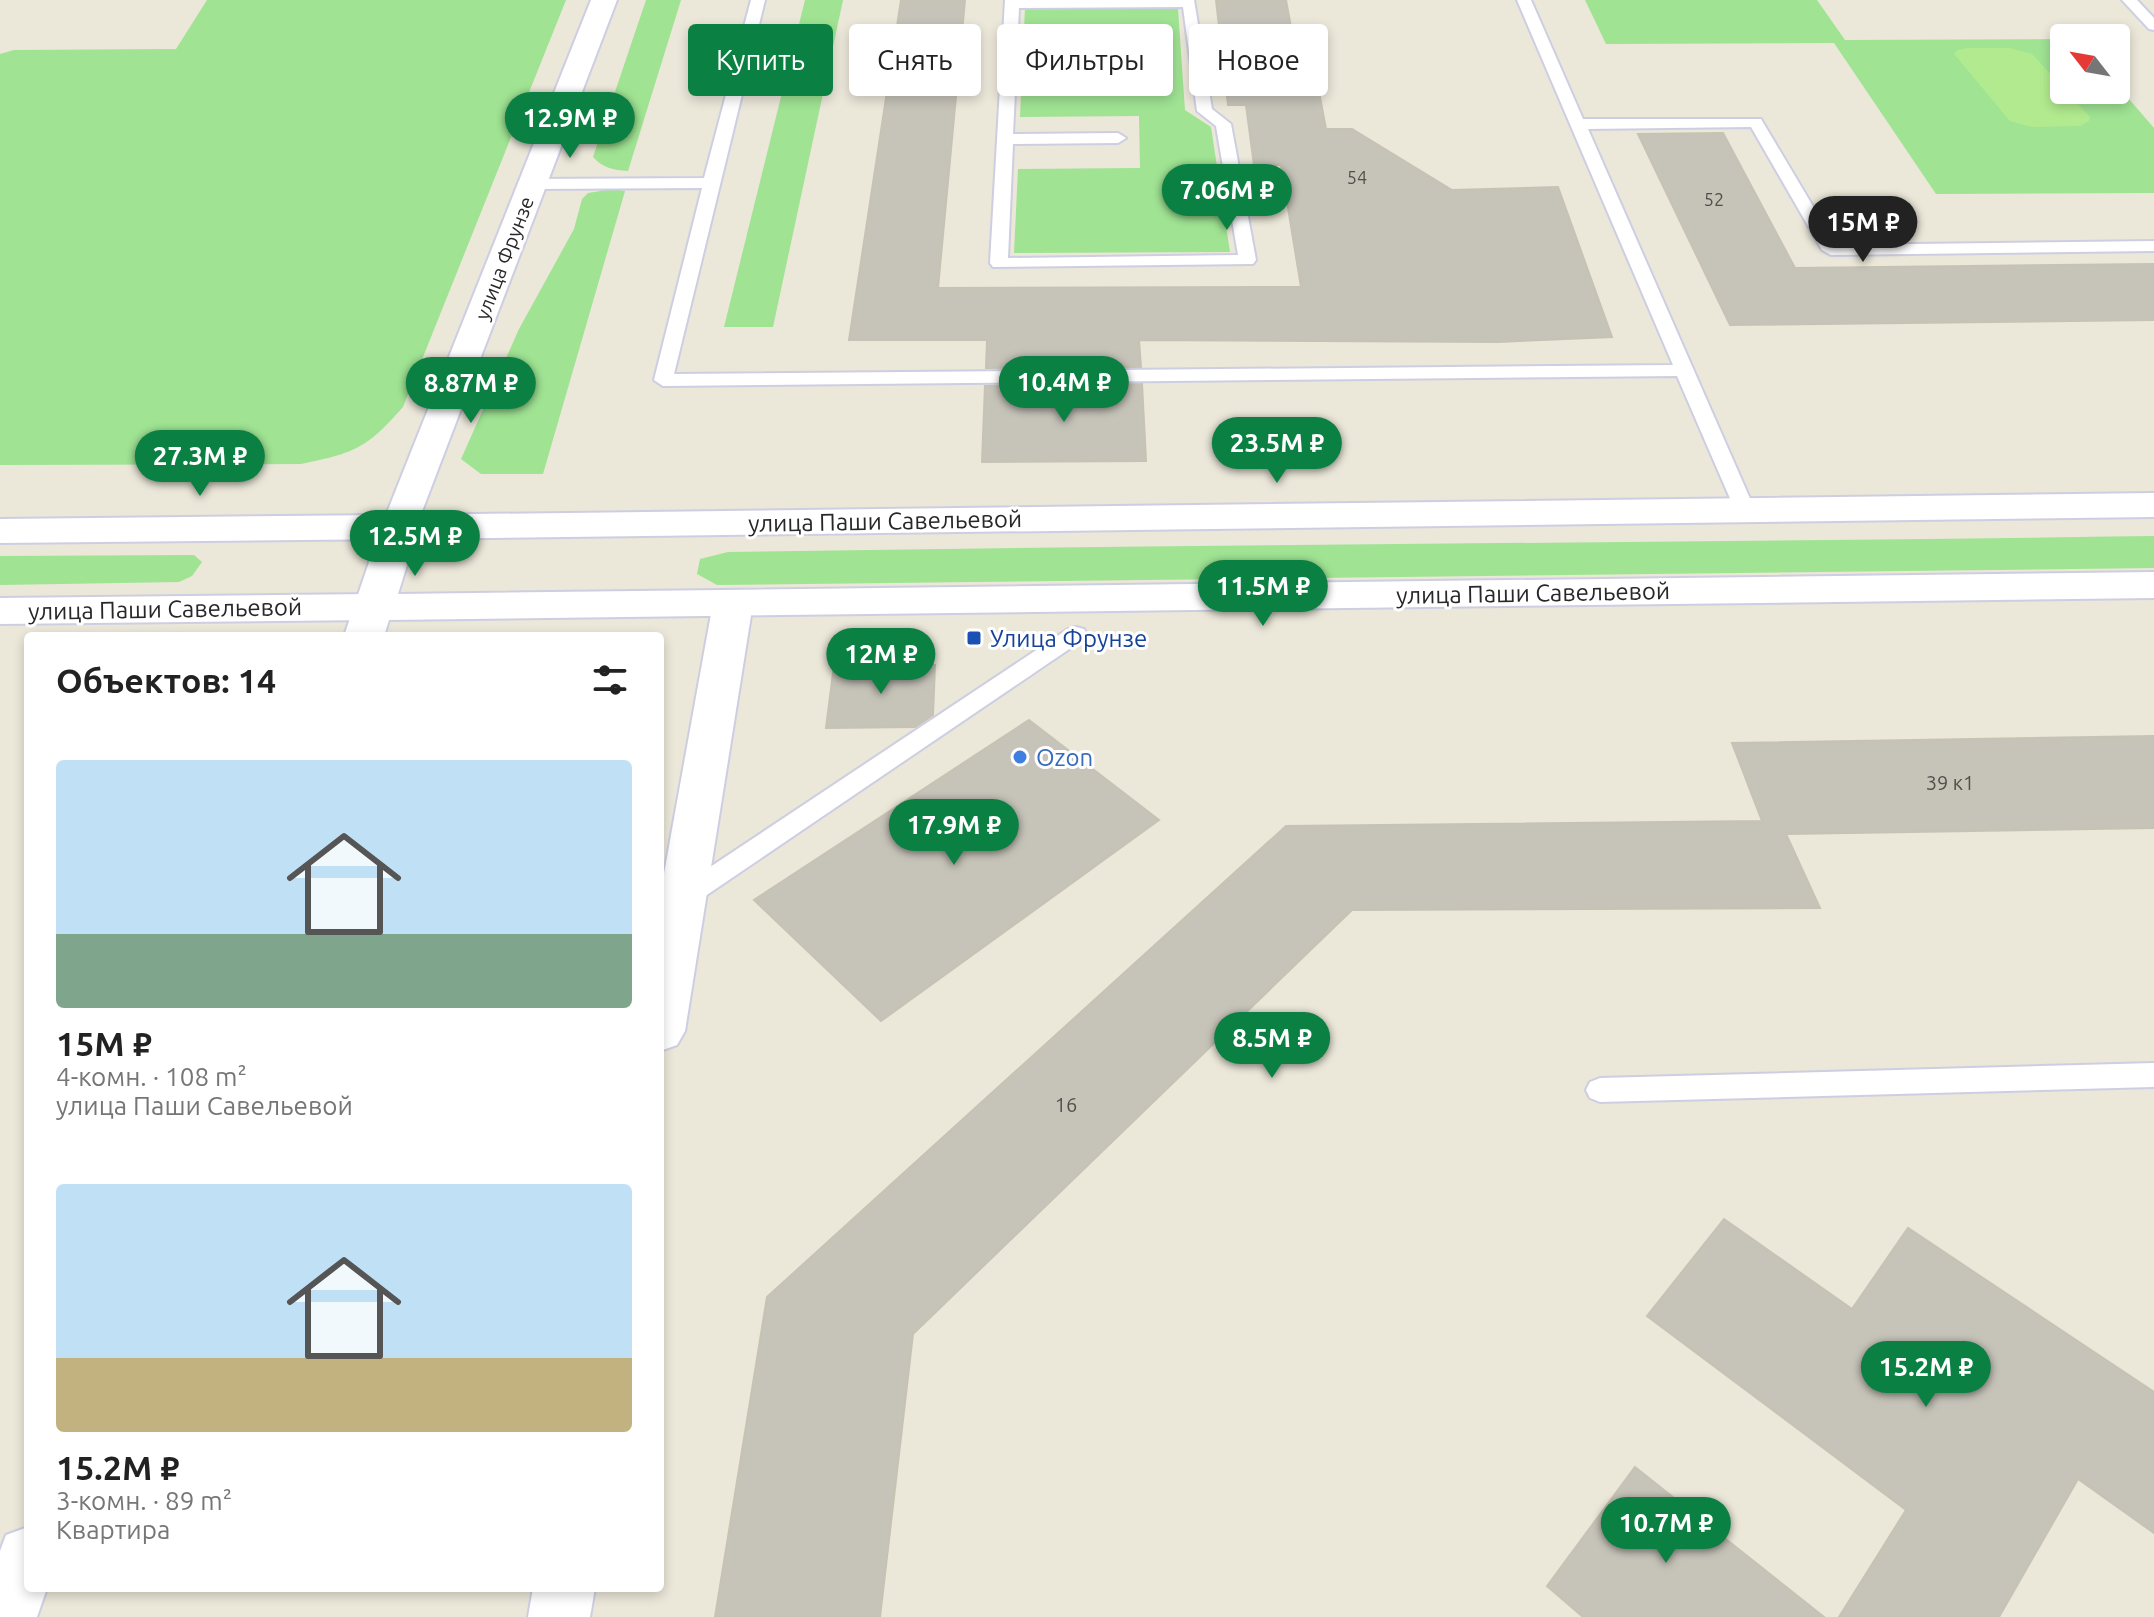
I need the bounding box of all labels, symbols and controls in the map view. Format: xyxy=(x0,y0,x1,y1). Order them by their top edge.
chip: Купить xyxy=(688,24,833,96)
chip: Снять xyxy=(849,24,981,96)
chip: Фильтры xyxy=(997,24,1173,96)
chip: Новое xyxy=(1189,24,1328,96)
north arrow xyxy=(2050,24,2130,104)
map controls xyxy=(2050,24,2130,104)
pin: 12.9M ₽ xyxy=(496,92,644,160)
text: 12.9M ₽ xyxy=(523,103,617,132)
pin: 7.06M ₽ xyxy=(1153,164,1301,232)
house number: 54 xyxy=(1347,167,1367,187)
text: 7.06M ₽ xyxy=(1180,175,1274,204)
house number: 52 xyxy=(1704,189,1724,209)
street label: улица Фрунзе xyxy=(470,193,538,323)
pin: 15M ₽ xyxy=(1807,196,1919,264)
text: 15M ₽ xyxy=(1826,207,1900,236)
pin: 10.4M ₽ xyxy=(990,356,1138,424)
pin: 8.87M ₽ xyxy=(397,357,545,425)
text: 10.4M ₽ xyxy=(1017,367,1111,396)
text: 8.87M ₽ xyxy=(424,368,518,397)
pin: 23.5M ₽ xyxy=(1203,417,1351,485)
text: 23.5M ₽ xyxy=(1230,428,1324,457)
pin: 27.3M ₽ xyxy=(126,430,274,498)
text: 27.3M ₽ xyxy=(153,441,247,470)
street label: улица Паши Савельевой xyxy=(748,505,1022,537)
pin: 12.5M ₽ xyxy=(341,510,489,578)
text: 12.5M ₽ xyxy=(368,521,462,550)
pin: 11.5M ₽ xyxy=(1189,560,1337,628)
text: 11.5M ₽ xyxy=(1216,571,1310,600)
street label: улица Паши Савельевой xyxy=(1396,577,1670,609)
street label: улица Паши Савельевой xyxy=(28,593,302,625)
place label: Улица Фрунзе xyxy=(990,625,1147,652)
pin: 12M ₽ xyxy=(825,628,937,696)
marker: Улица Фрунзе xyxy=(965,629,983,647)
text: 12M ₽ xyxy=(844,639,918,668)
icon: filters xyxy=(588,658,632,702)
text: Объектов: 14 xyxy=(56,661,276,699)
place label: Ozon xyxy=(1036,744,1093,771)
marker: Ozon xyxy=(1011,748,1029,766)
house number: 39 к1 xyxy=(1926,771,1974,794)
pin: 17.9M ₽ xyxy=(880,799,1028,867)
text: 17.9M ₽ xyxy=(907,810,1001,839)
icon: home xyxy=(272,812,416,956)
pin: 8.5M ₽ xyxy=(1207,1012,1337,1080)
text: 8.5M ₽ xyxy=(1232,1023,1312,1052)
text: 15M ₽ xyxy=(56,1024,152,1062)
text: 4-комн. · 108 m² xyxy=(56,1062,247,1091)
text: улица Паши Савельевой xyxy=(56,1091,353,1120)
house number: 16 xyxy=(1055,1093,1077,1116)
icon: home xyxy=(272,1236,416,1380)
pin: 15.2M ₽ xyxy=(1852,1341,2000,1409)
text: 15.2M ₽ xyxy=(1879,1352,1973,1381)
text: 15.2M ₽ xyxy=(56,1448,179,1486)
text: 3-комн. · 89 m² xyxy=(56,1486,232,1515)
pin: 10.7M ₽ xyxy=(1592,1497,1740,1565)
text: 10.7M ₽ xyxy=(1619,1508,1713,1537)
text: Квартира xyxy=(56,1515,170,1544)

